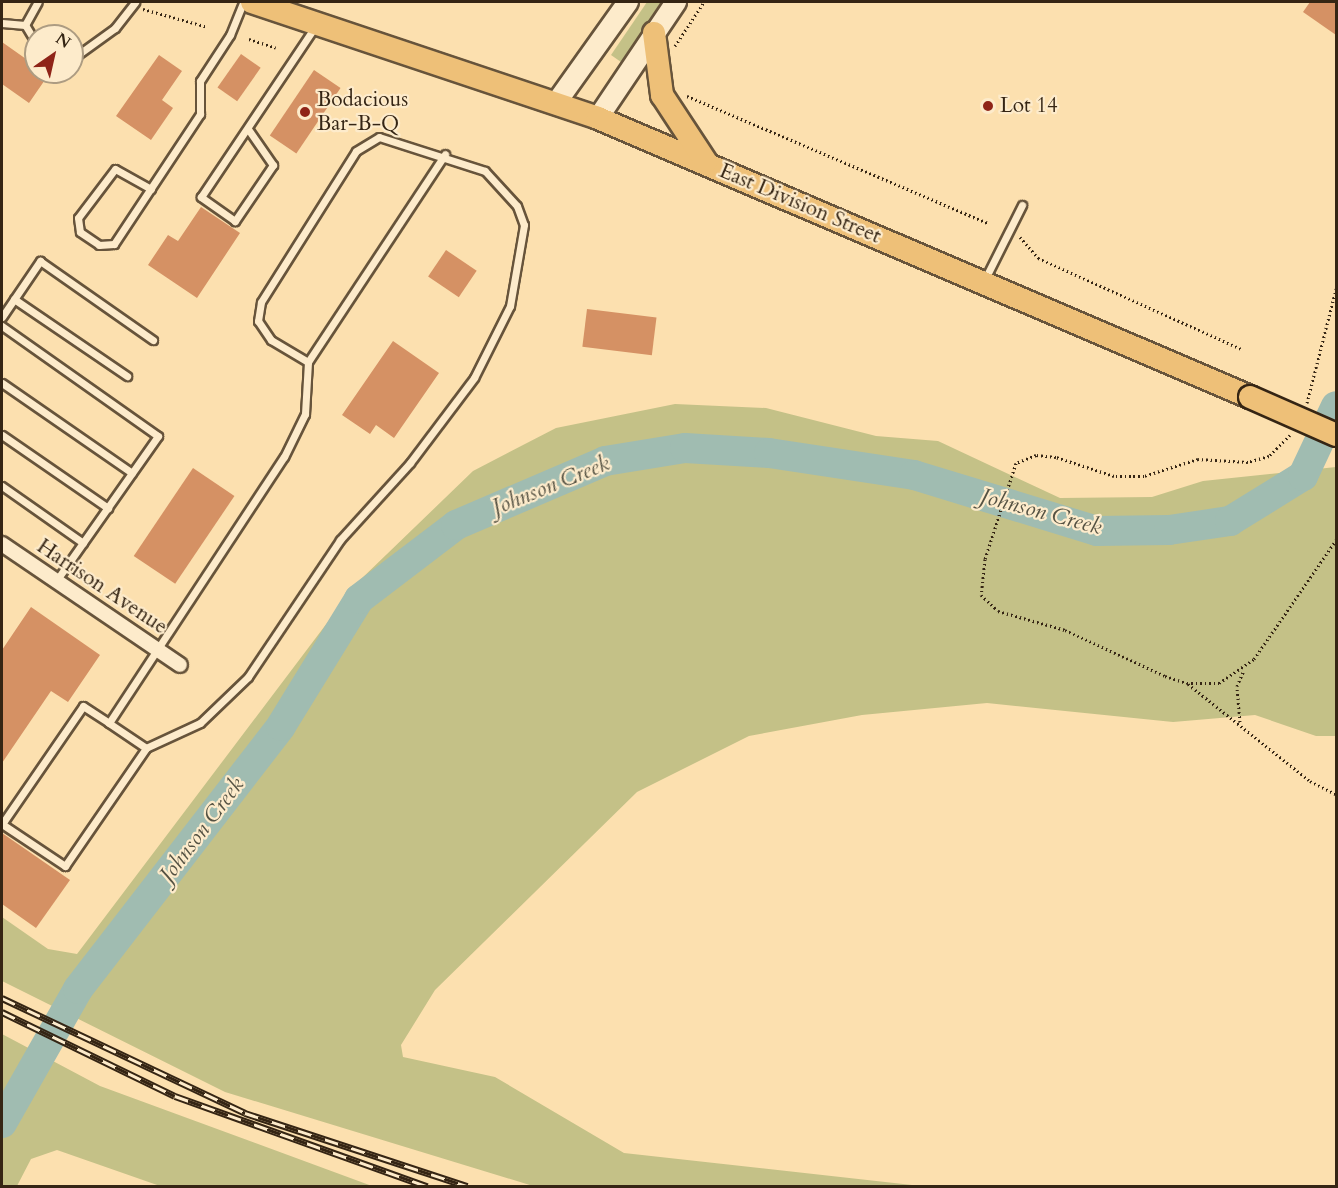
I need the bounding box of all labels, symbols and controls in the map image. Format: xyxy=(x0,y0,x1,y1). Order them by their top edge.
north arrow xyxy=(24,24,84,84)
text: N xyxy=(51,28,75,54)
place label: Bodacious Bar-B-Q xyxy=(317,87,408,137)
place label: Lot 14 xyxy=(1000,93,1058,119)
marker: Lot 14 xyxy=(981,99,995,113)
marker: Bodacious Bar-B-Q xyxy=(298,105,312,119)
street label: East Division Street xyxy=(715,159,885,249)
water label: Johnson Creek xyxy=(488,450,614,522)
water label: Johnson Creek xyxy=(978,483,1104,541)
street label: Harrison Avenue xyxy=(32,534,172,640)
water label: Johnson Creek xyxy=(154,772,250,888)

